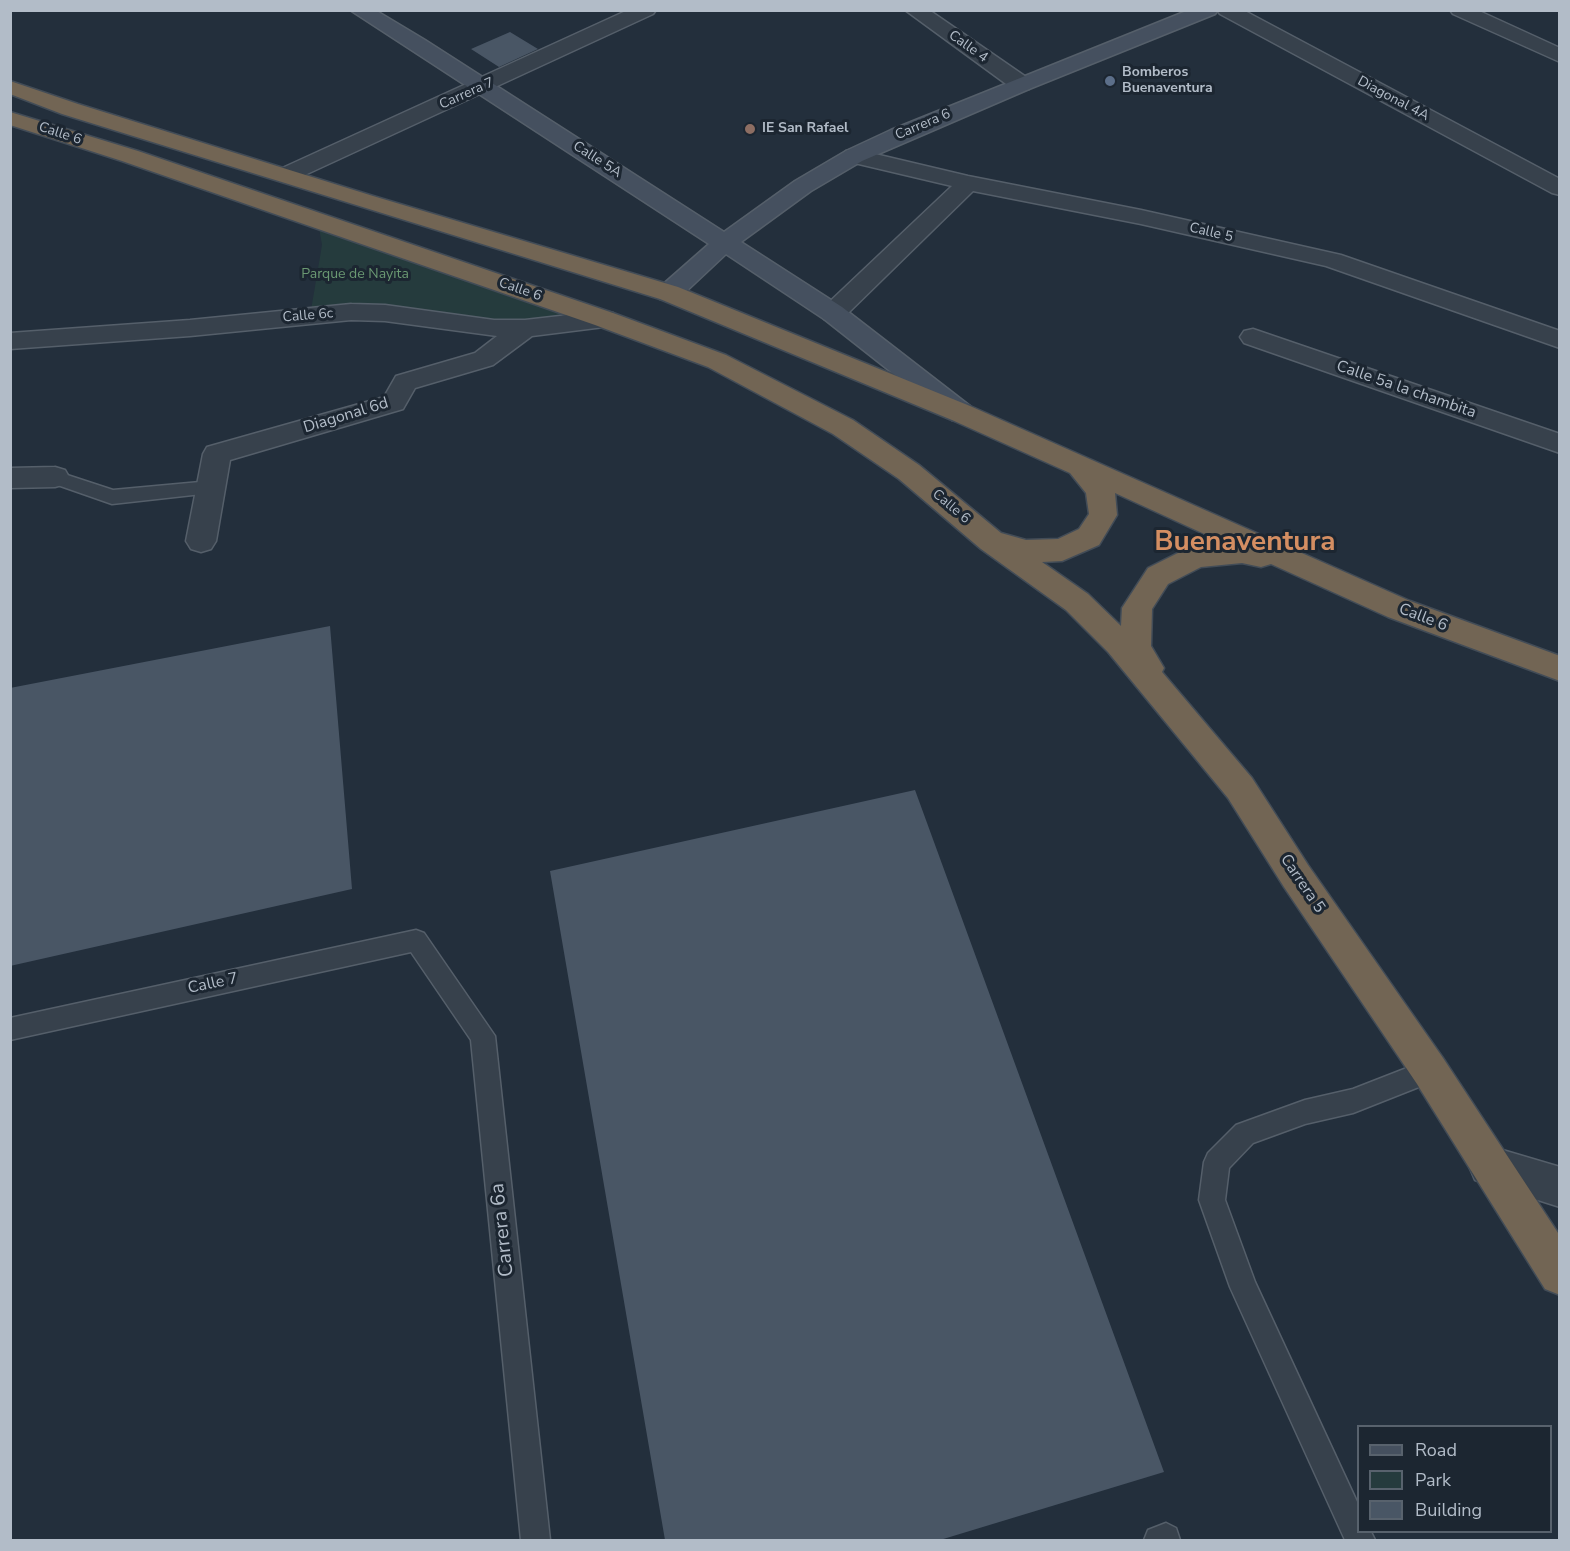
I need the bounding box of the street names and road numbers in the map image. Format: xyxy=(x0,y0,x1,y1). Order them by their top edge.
street label: Calle 4 xyxy=(945,27,991,67)
street label: Diagonal 4A xyxy=(1354,73,1432,125)
street label: Carrera 7 xyxy=(437,74,497,114)
street label: Carrera 6 xyxy=(893,106,953,144)
street label: Calle 6 xyxy=(36,119,84,149)
street label: Calle 5A xyxy=(570,138,624,182)
street label: Calle 5 xyxy=(1188,220,1234,246)
street label: Calle 6 xyxy=(496,275,544,305)
street label: Calle 6c xyxy=(282,305,334,327)
street label: Calle 5a la chambita xyxy=(1334,357,1478,423)
street label: Diagonal 6d xyxy=(301,394,391,438)
street label: Calle 6 xyxy=(929,486,973,528)
street label: Calle 6 xyxy=(1396,600,1450,636)
street label: Carrera 5 xyxy=(1275,851,1329,917)
street label: Calle 7 xyxy=(186,969,240,999)
street label: Carrera 6a xyxy=(486,1182,520,1278)

